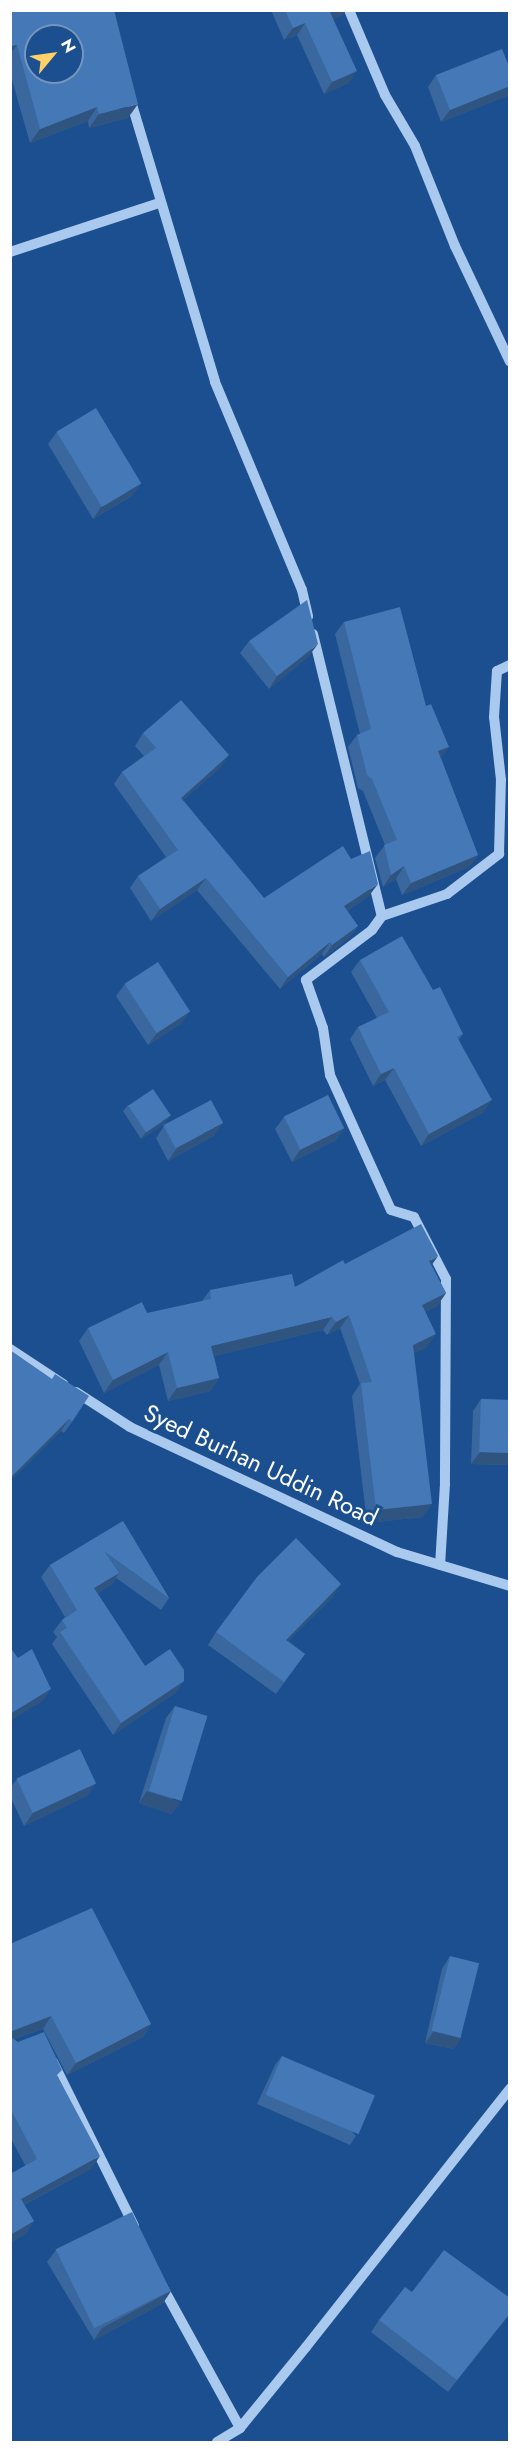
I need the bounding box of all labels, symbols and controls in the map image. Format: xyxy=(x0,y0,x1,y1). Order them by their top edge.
north arrow xyxy=(24,24,84,84)
text: N xyxy=(55,35,82,57)
street label: Syed Burhan Uddin Road xyxy=(139,1398,383,1532)

